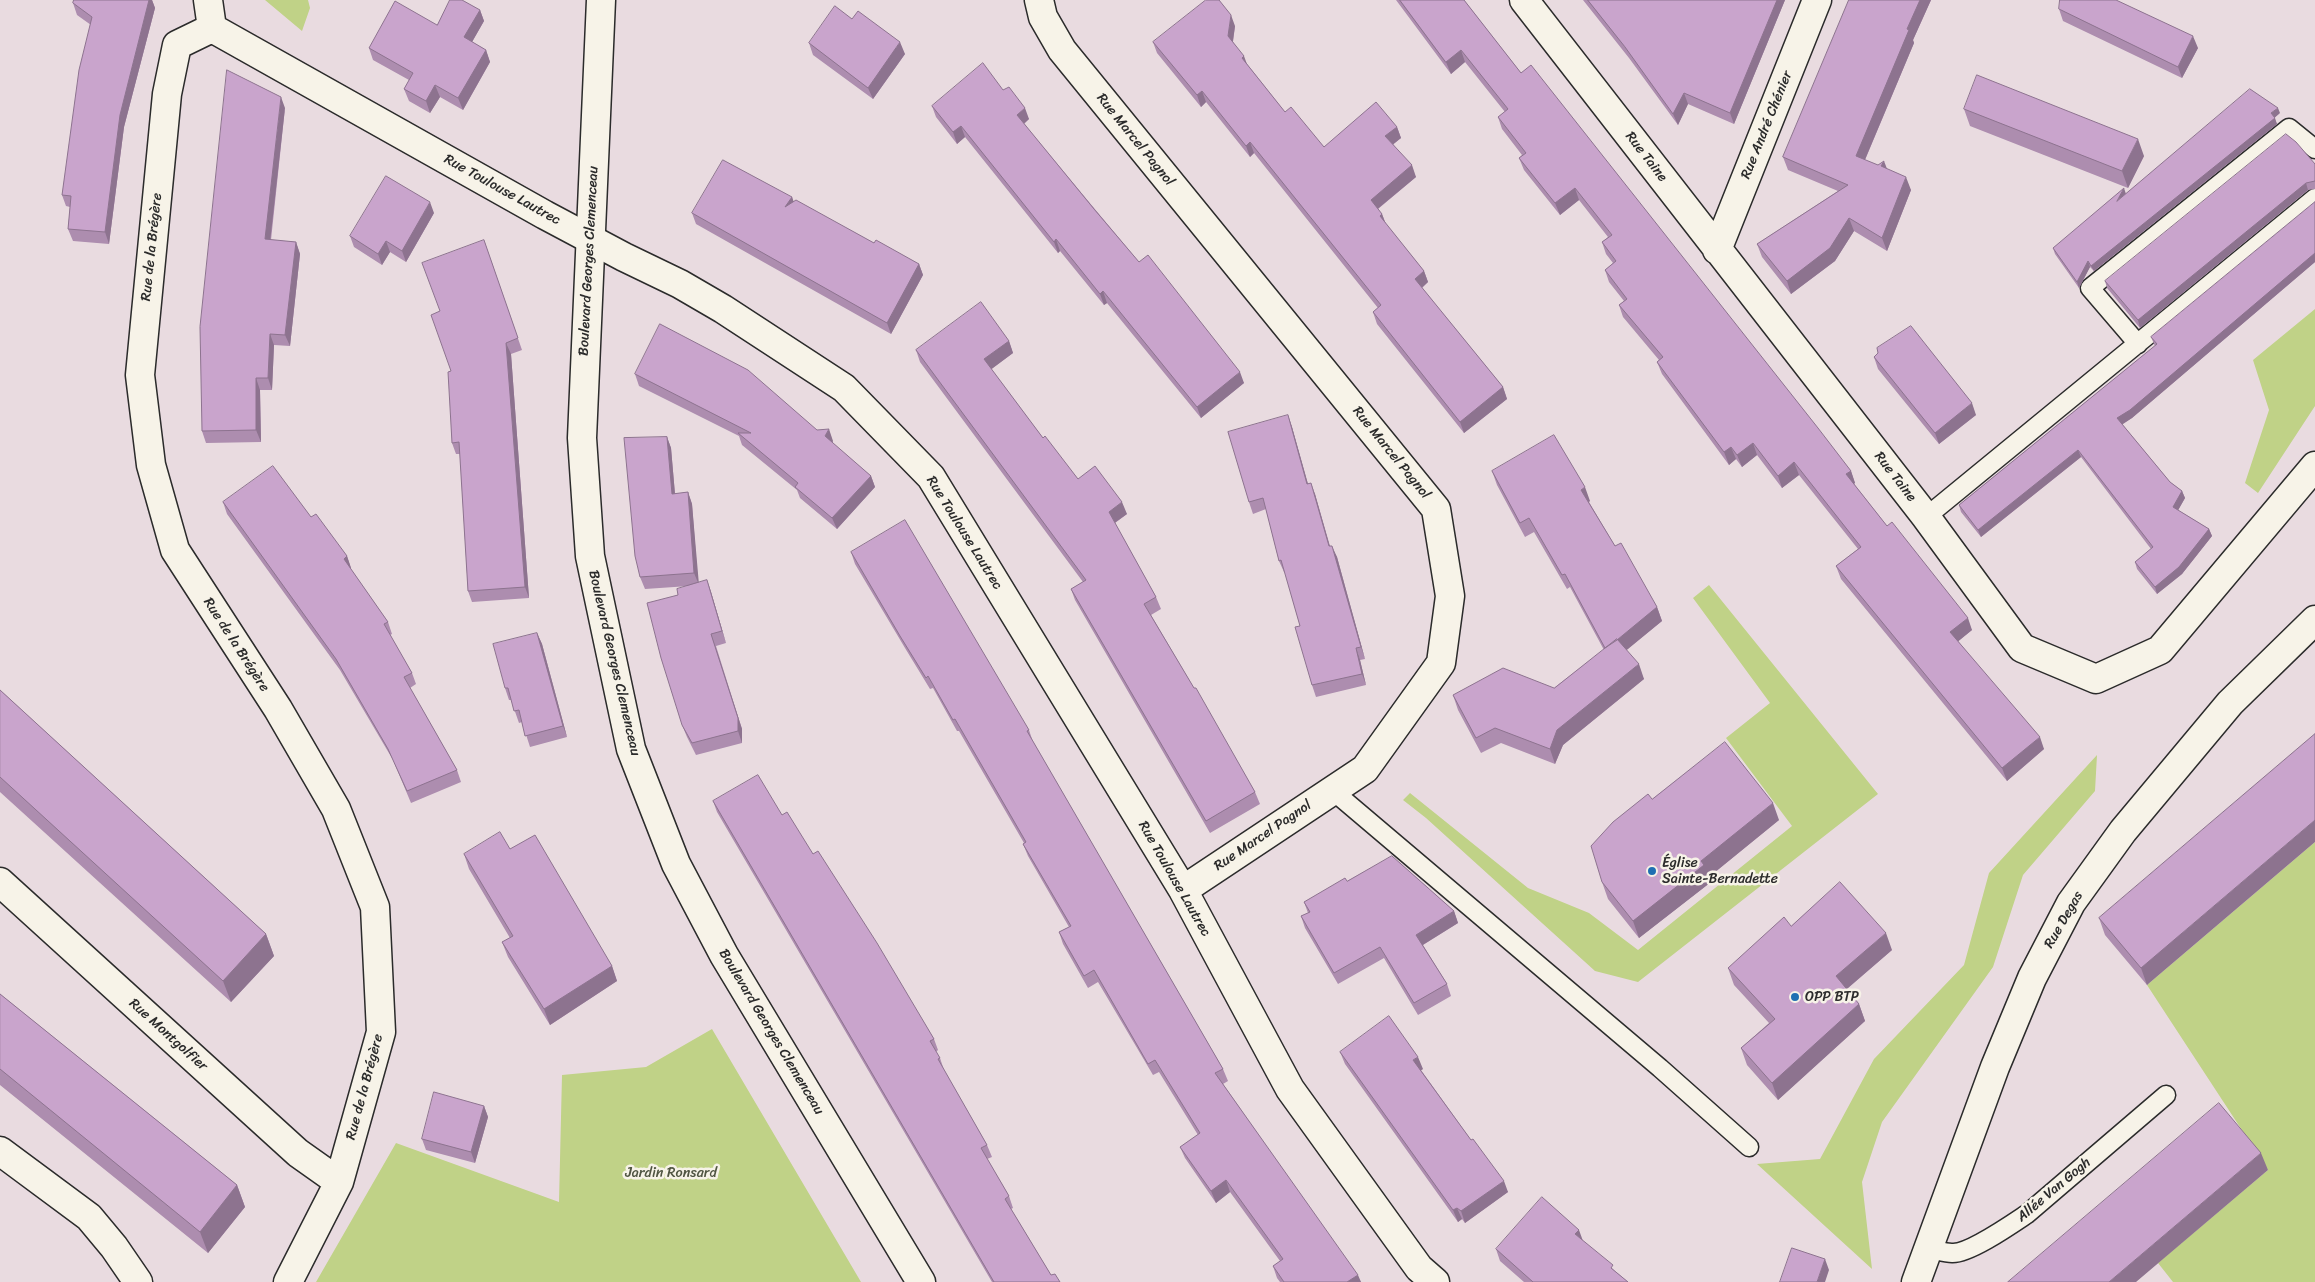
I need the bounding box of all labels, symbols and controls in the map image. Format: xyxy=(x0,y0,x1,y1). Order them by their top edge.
street label: Rue André Chénier xyxy=(1738,68,1796,182)
street label: Rue Marcel Pagnol xyxy=(1093,90,1177,190)
street label: Rue Taine xyxy=(1621,129,1671,185)
street label: Rue Toulouse Lautrec xyxy=(441,151,563,229)
street label: Boulevard Georges Clemenceau xyxy=(576,166,602,356)
street label: Rue de la Brégère xyxy=(138,192,166,302)
street label: Rue Marcel Pagnol xyxy=(1349,403,1433,503)
street label: Rue Taine xyxy=(1870,449,1920,505)
street label: Rue Toulouse Lautrec xyxy=(922,473,1006,593)
street label: Boulevard Georges Clemenceau xyxy=(584,568,644,758)
street label: Rue de la Brégère xyxy=(199,595,273,695)
street label: Rue Marcel Pagnol xyxy=(1211,797,1315,875)
street label: Rue Toulouse Lautrec xyxy=(1134,818,1214,940)
place label: Église Sainte-Bernadette xyxy=(1662,855,1778,888)
marker: Église Sainte-Bernadette xyxy=(1646,865,1658,877)
street label: Rue Degas xyxy=(2041,889,2087,951)
street label: Boulevard Georges Clemenceau xyxy=(715,946,827,1118)
place label: OPP BTP xyxy=(1805,989,1859,1005)
marker: OPP BTP xyxy=(1789,991,1801,1003)
street label: Rue Montgolfier xyxy=(125,995,211,1075)
street label: Rue de la Brégère xyxy=(343,1032,387,1142)
street label: Allée Van Gogh xyxy=(2014,1154,2094,1226)
park label: Jardin Ronsard xyxy=(625,1165,717,1181)

